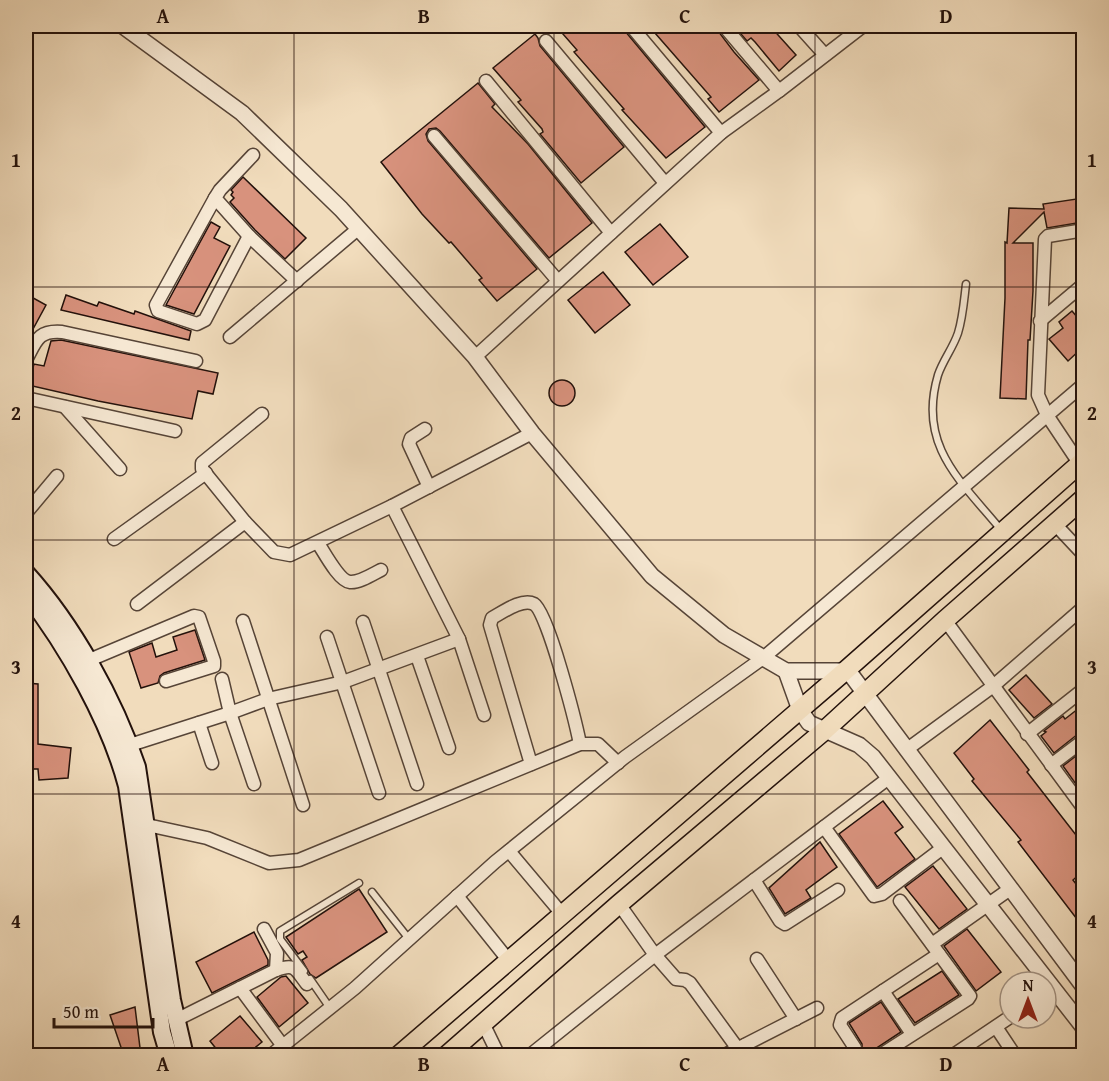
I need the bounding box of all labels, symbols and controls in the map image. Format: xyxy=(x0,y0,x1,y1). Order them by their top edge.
text: A xyxy=(157,1,170,30)
text: B xyxy=(418,1,430,30)
text: C xyxy=(679,1,691,30)
text: D xyxy=(939,1,953,30)
text: 1 xyxy=(11,145,21,174)
text: 1 xyxy=(1087,145,1097,174)
text: 2 xyxy=(11,398,21,427)
text: 2 xyxy=(1087,398,1097,427)
text: 3 xyxy=(11,652,21,681)
text: 3 xyxy=(1087,652,1097,681)
text: 4 xyxy=(11,906,21,935)
text: 4 xyxy=(1087,906,1097,935)
north arrow xyxy=(998,970,1058,1030)
text: N xyxy=(1023,973,1034,997)
scale bar xyxy=(54,991,153,1029)
text: 50 m xyxy=(63,998,99,1025)
text: A xyxy=(157,1049,170,1078)
text: B xyxy=(418,1049,430,1078)
text: C xyxy=(679,1049,691,1078)
text: D xyxy=(939,1049,953,1078)

